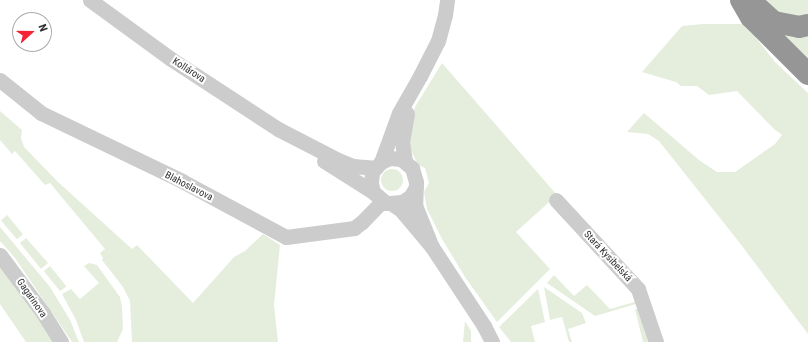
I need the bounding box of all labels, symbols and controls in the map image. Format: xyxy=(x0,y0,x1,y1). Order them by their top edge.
north arrow xyxy=(12,12,52,52)
text: N xyxy=(35,22,50,33)
street label: Kollárova xyxy=(170,55,208,85)
street label: Blahoslavova xyxy=(163,169,215,203)
street label: Stará Kysibelská xyxy=(581,228,635,284)
street label: Gagarinova xyxy=(14,276,50,320)

